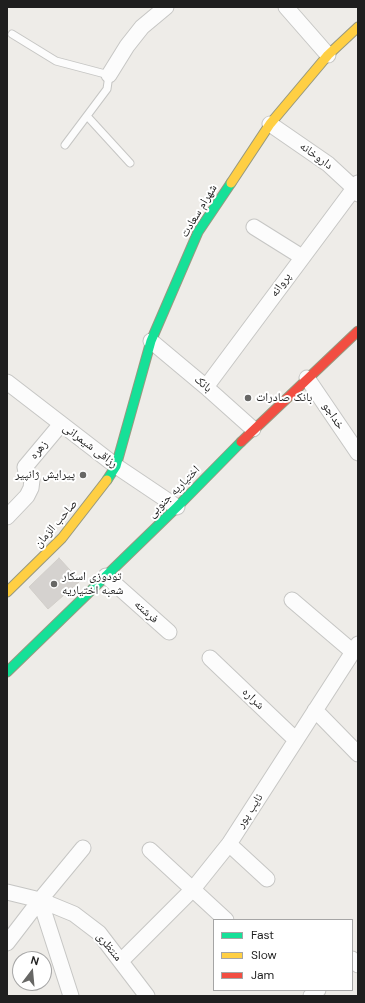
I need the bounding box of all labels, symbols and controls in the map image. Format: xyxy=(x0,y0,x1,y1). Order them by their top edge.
street label: داروخانه xyxy=(297,139,335,173)
street label: شهرام سعادت xyxy=(178,182,220,240)
street label: پروانه xyxy=(267,270,295,300)
street label: بانک xyxy=(191,372,215,396)
place label: بانک صادرات xyxy=(256,391,312,405)
marker: بانک صادرات xyxy=(243,393,253,403)
street label: خداجو xyxy=(319,400,347,432)
street label: رزاقی شیمرانی xyxy=(60,421,120,471)
street label: زهره xyxy=(27,438,51,462)
street label: اختیاریه جنوبی xyxy=(145,463,203,521)
place label: پیرایش ژانپیر xyxy=(15,468,75,482)
marker: پیرایش ژانپیر xyxy=(78,470,88,480)
street label: صاحب الزمان xyxy=(31,497,81,551)
place label: تودوزی اسکار شعبه اختیاریه xyxy=(62,570,123,598)
marker: تودوزی اسکار شعبه اختیاریه xyxy=(49,579,59,589)
street label: فرشته xyxy=(131,597,161,627)
street label: شراره xyxy=(239,685,267,713)
street label: نایب پور xyxy=(234,791,266,831)
legend xyxy=(213,919,353,991)
text: Fast xyxy=(251,927,274,943)
street label: منتظری xyxy=(93,930,125,964)
text: Slow xyxy=(251,947,277,963)
north arrow xyxy=(12,951,52,991)
text: N xyxy=(29,953,41,968)
text: Jam xyxy=(251,967,274,983)

